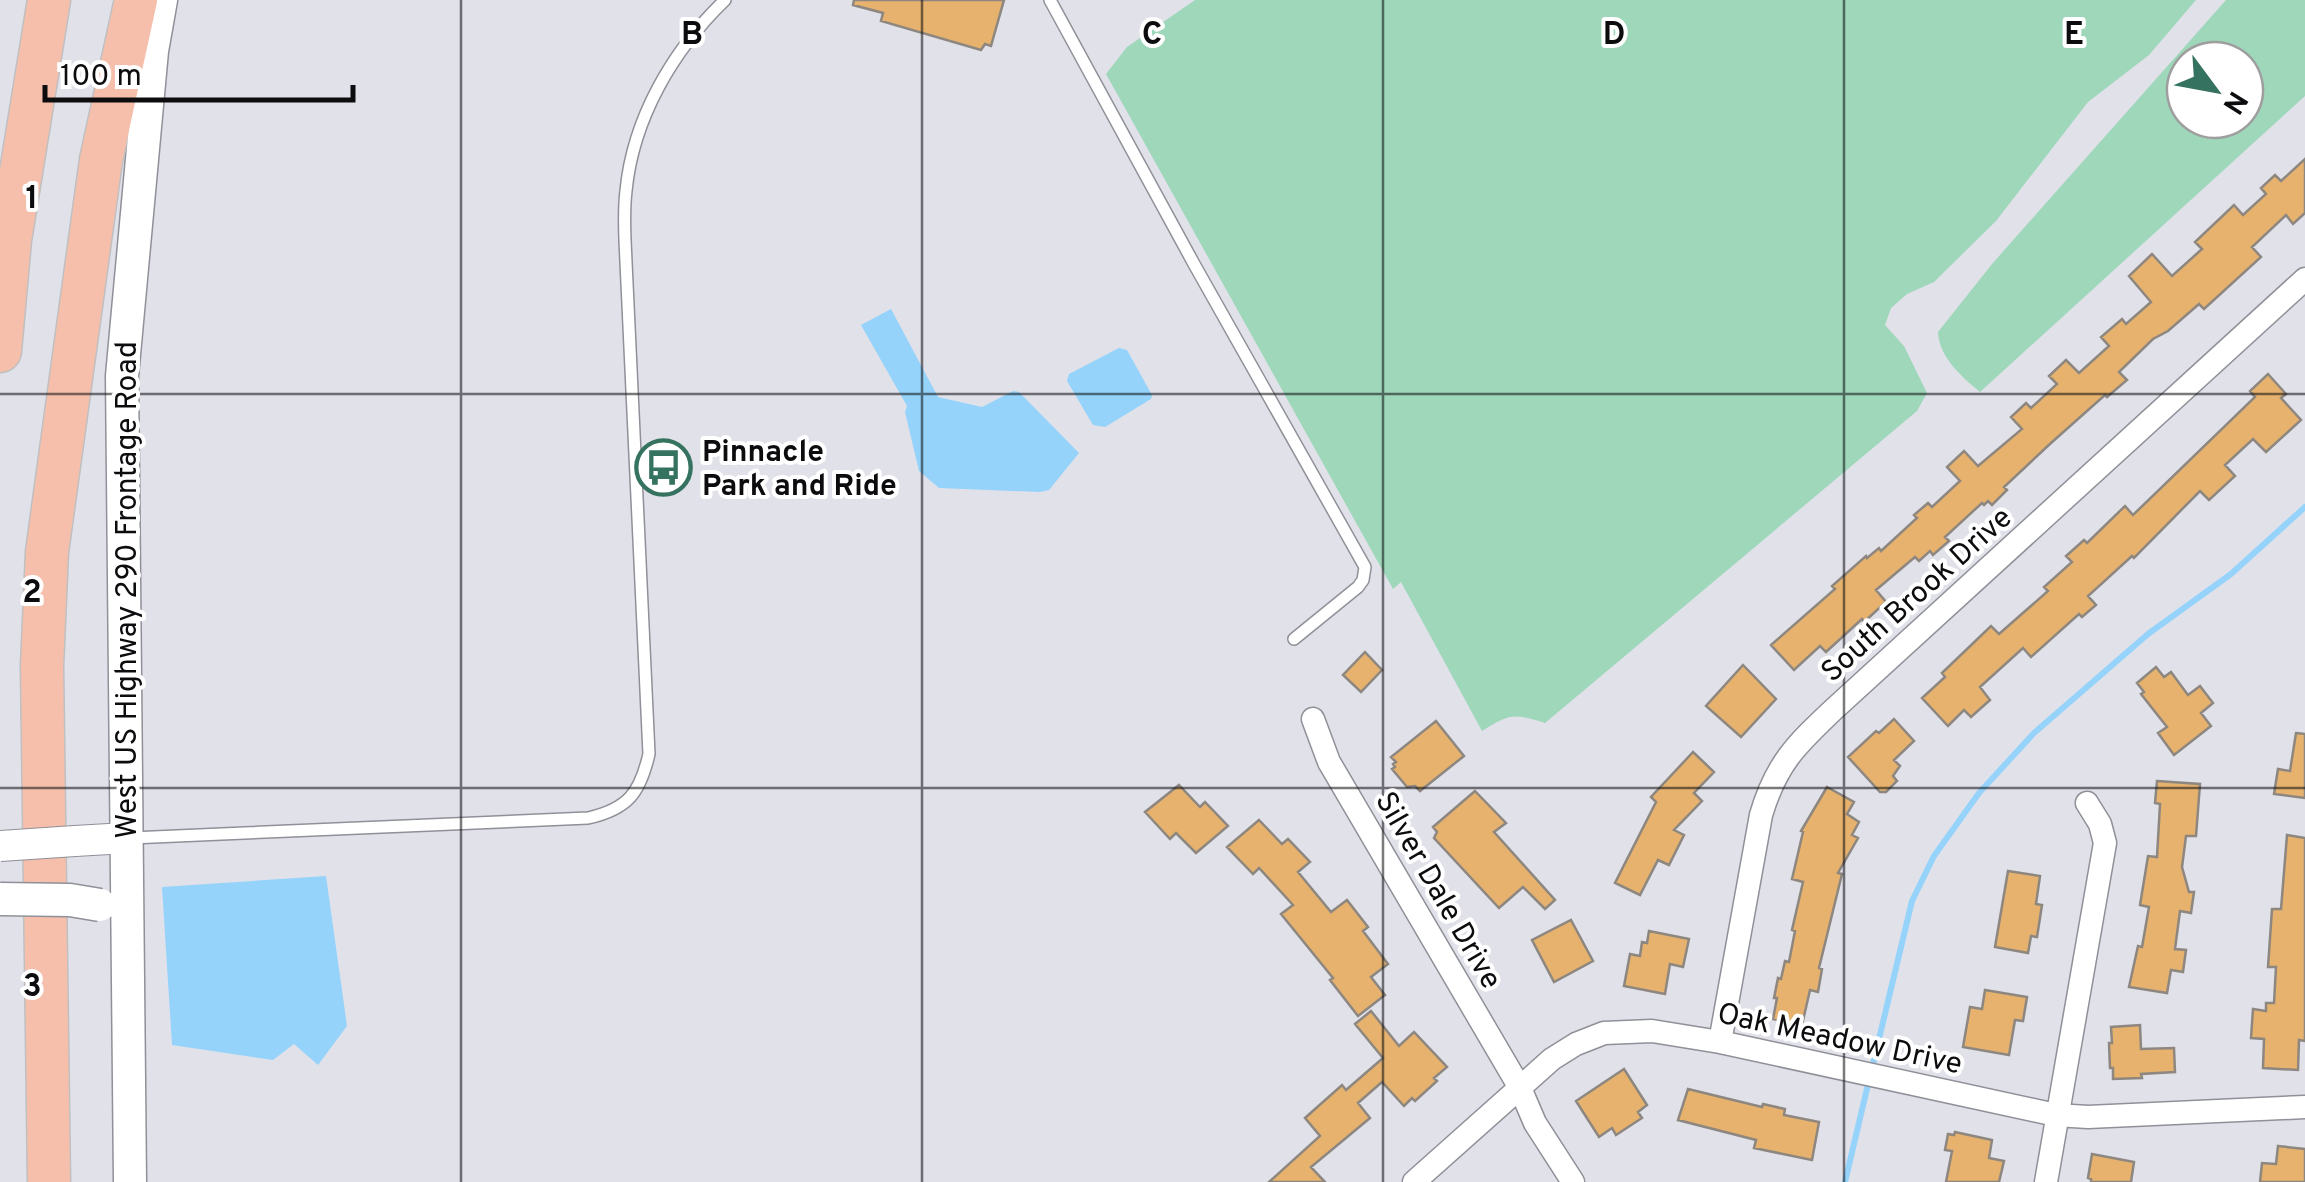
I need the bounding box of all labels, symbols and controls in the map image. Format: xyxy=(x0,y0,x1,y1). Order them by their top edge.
text: B xyxy=(681,16,703,56)
text: C xyxy=(1142,16,1162,56)
text: D xyxy=(1603,16,1625,56)
text: E xyxy=(2064,16,2084,56)
scale bar xyxy=(45,40,352,102)
north arrow xyxy=(2165,40,2265,140)
text: 100 m xyxy=(60,59,142,96)
text: N xyxy=(2213,84,2254,120)
text: 1 xyxy=(26,180,38,220)
street label: West US Highway 290 Frontage Road xyxy=(110,341,147,839)
place label: Pinnacle Park and Ride xyxy=(702,435,897,506)
bus stop icon: Pinnacle Park and Ride xyxy=(633,438,693,498)
street label: South Brook Drive xyxy=(1814,500,2021,691)
text: 2 xyxy=(22,574,42,614)
street label: Silver Dale Drive xyxy=(1365,786,1508,996)
text: 3 xyxy=(22,968,42,1008)
street label: Oak Meadow Drive xyxy=(1714,996,1965,1084)

